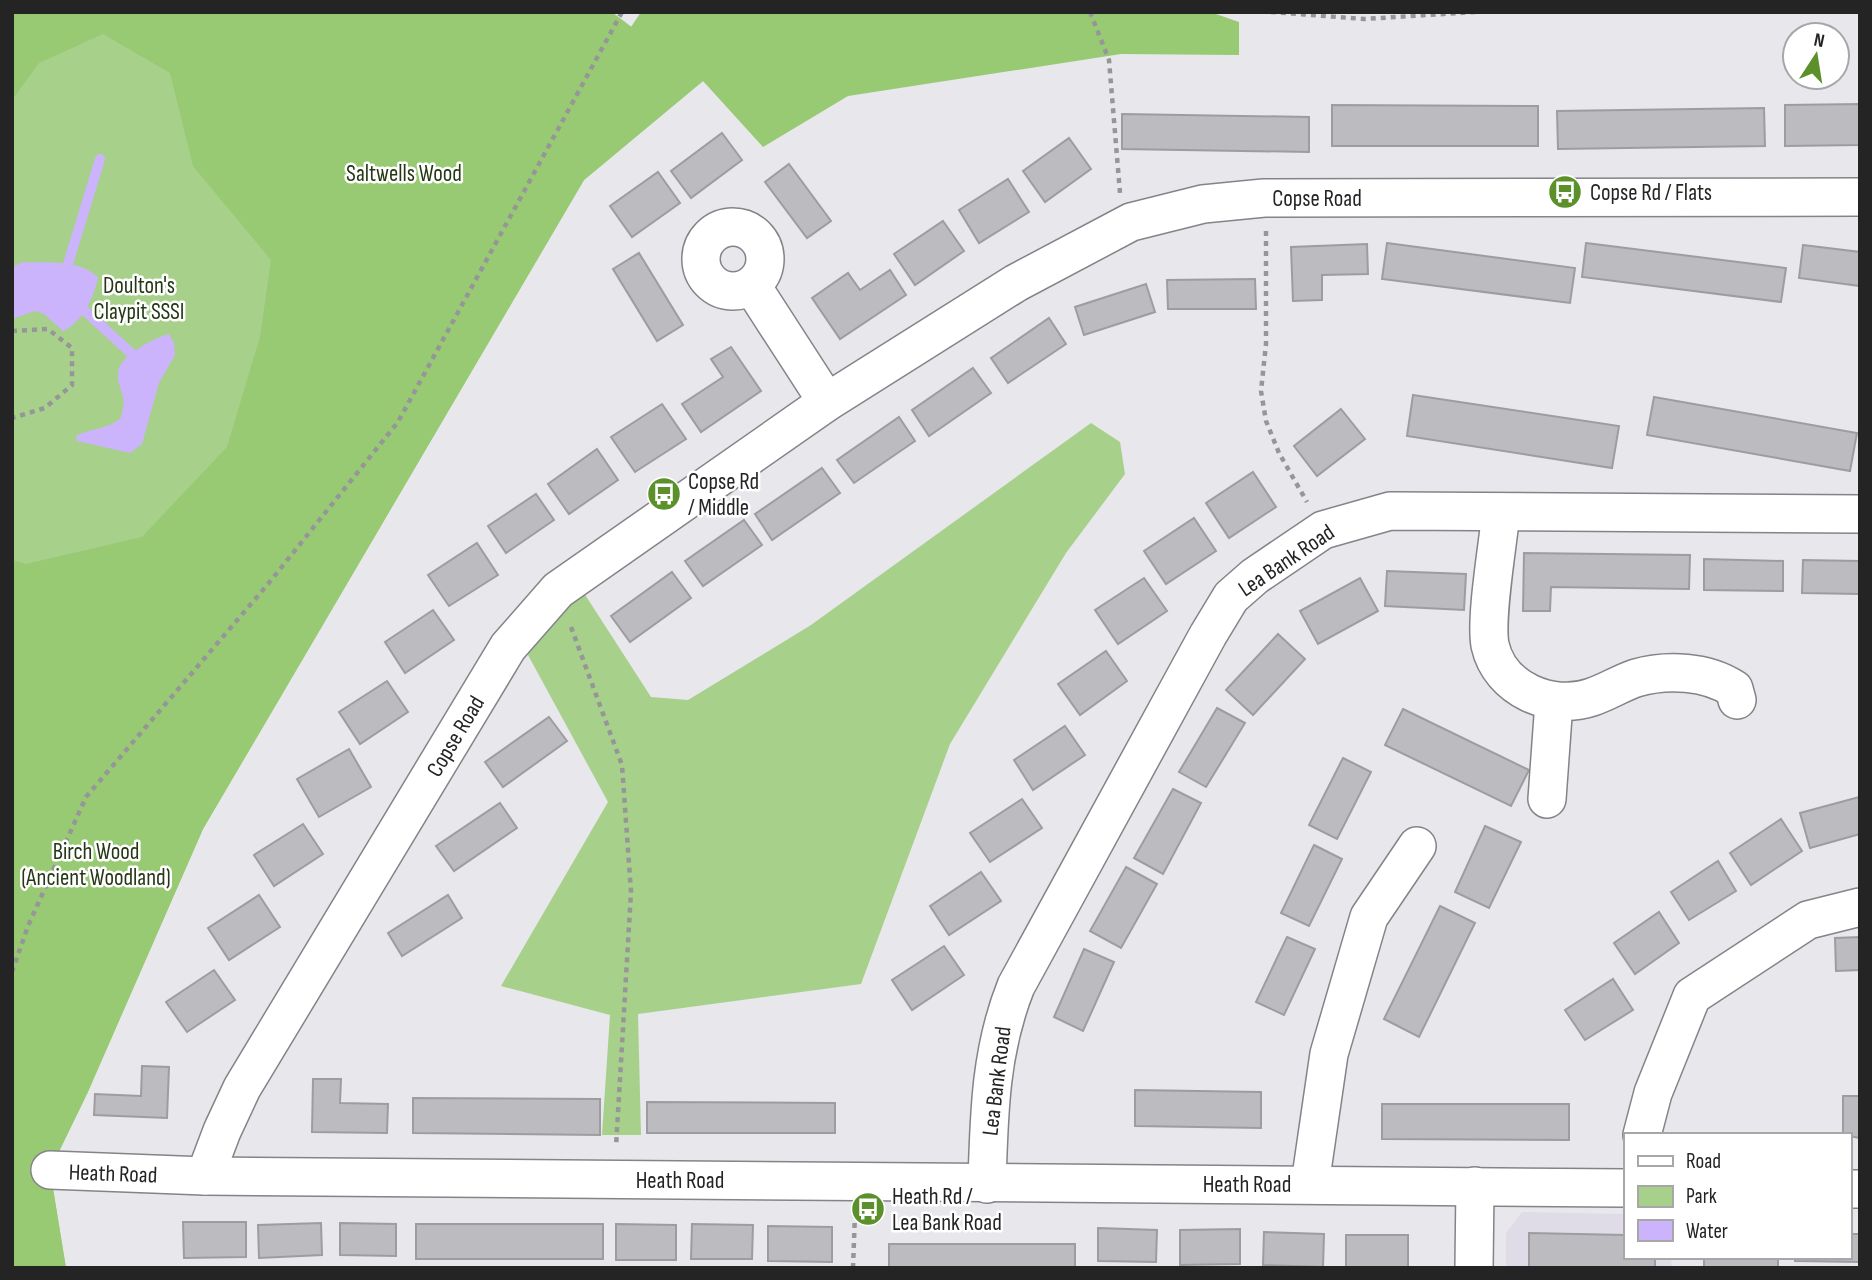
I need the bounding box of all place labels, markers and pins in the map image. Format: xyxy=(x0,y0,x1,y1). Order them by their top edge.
bus stop icon: Copse Rd / Flats xyxy=(1546,173,1584,211)
place label: Copse Rd / Flats xyxy=(1590,179,1712,207)
place label: Copse Rd / Middle xyxy=(688,468,759,522)
bus stop icon: Copse Rd / Middle xyxy=(645,475,683,513)
place label: Heath Rd / Lea Bank Road xyxy=(892,1183,1002,1237)
bus stop icon: Heath Rd / Lea Bank Road xyxy=(849,1190,887,1228)

